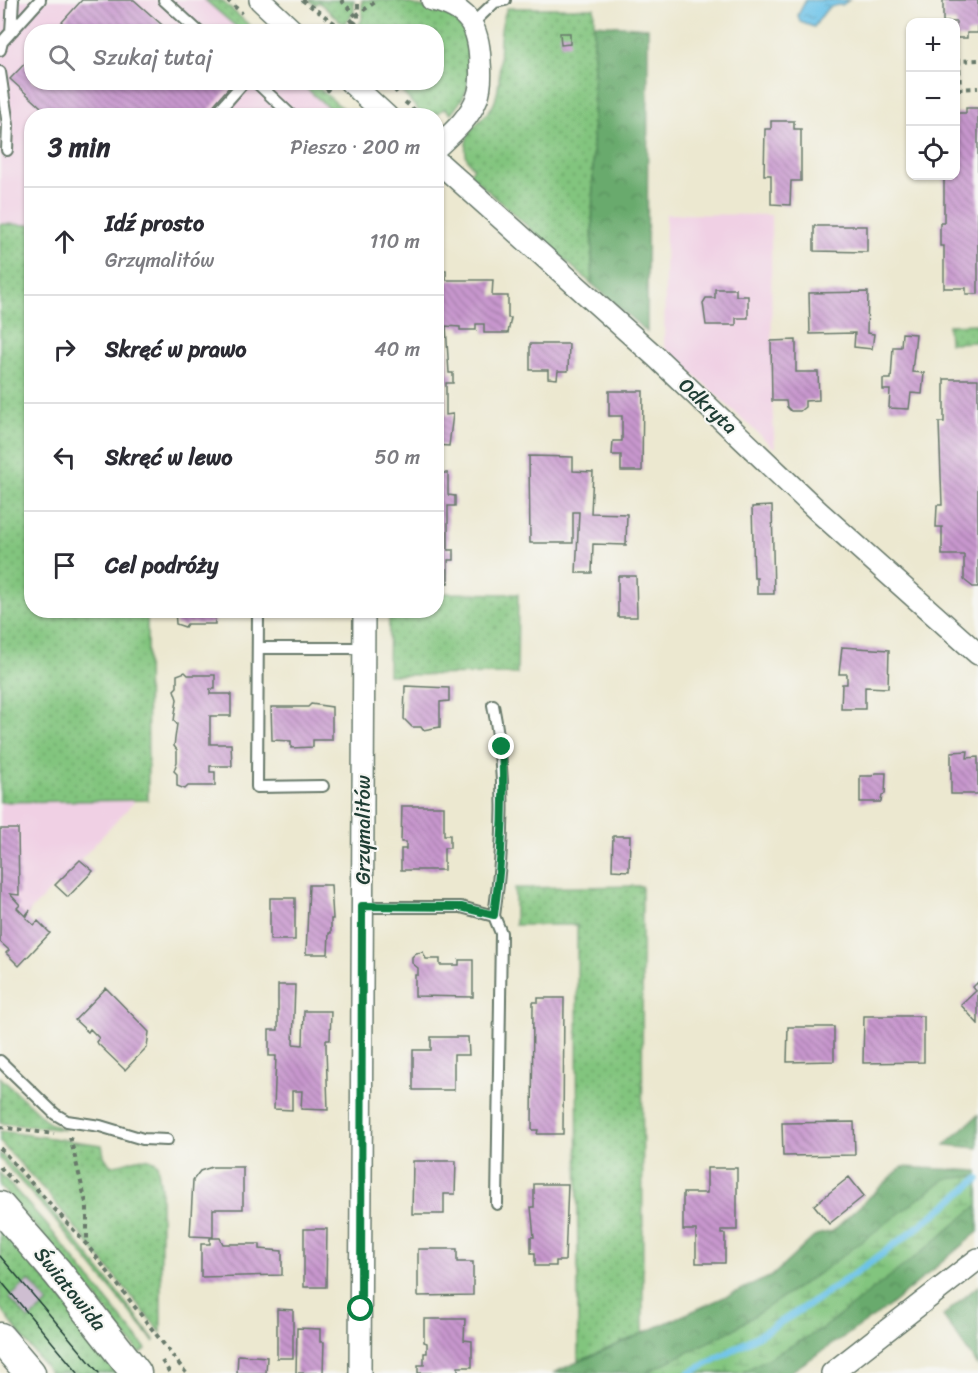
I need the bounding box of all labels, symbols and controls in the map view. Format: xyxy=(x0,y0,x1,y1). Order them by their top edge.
map controls xyxy=(906,18,960,180)
button: + xyxy=(906,18,960,72)
search box xyxy=(24,24,444,90)
text: Szukaj tutaj xyxy=(93,38,212,77)
icon: search xyxy=(45,41,78,74)
button: − xyxy=(906,72,960,126)
text: 3 min xyxy=(48,124,110,170)
button: locate xyxy=(906,126,960,180)
text: Pieszo · 200 m xyxy=(290,130,420,165)
text: Idź prosto xyxy=(105,204,204,243)
text: 110 m xyxy=(370,224,420,259)
icon: ahead xyxy=(48,225,81,258)
text: Grzymalitów xyxy=(105,243,214,278)
text: Skręć w prawo xyxy=(105,330,247,369)
text: 40 m xyxy=(374,332,420,367)
icon: right xyxy=(48,333,81,366)
street label: Odkryta xyxy=(670,369,746,443)
text: Skręć w lewo xyxy=(105,438,232,477)
text: 50 m xyxy=(375,440,420,475)
icon: left xyxy=(48,441,81,474)
text: Cel podróży xyxy=(105,546,218,585)
icon: arrive xyxy=(48,549,81,582)
route end xyxy=(488,733,514,759)
street label: Grzymalitów xyxy=(346,775,381,885)
street label: Światowida xyxy=(25,1239,116,1340)
route start xyxy=(347,1295,373,1321)

